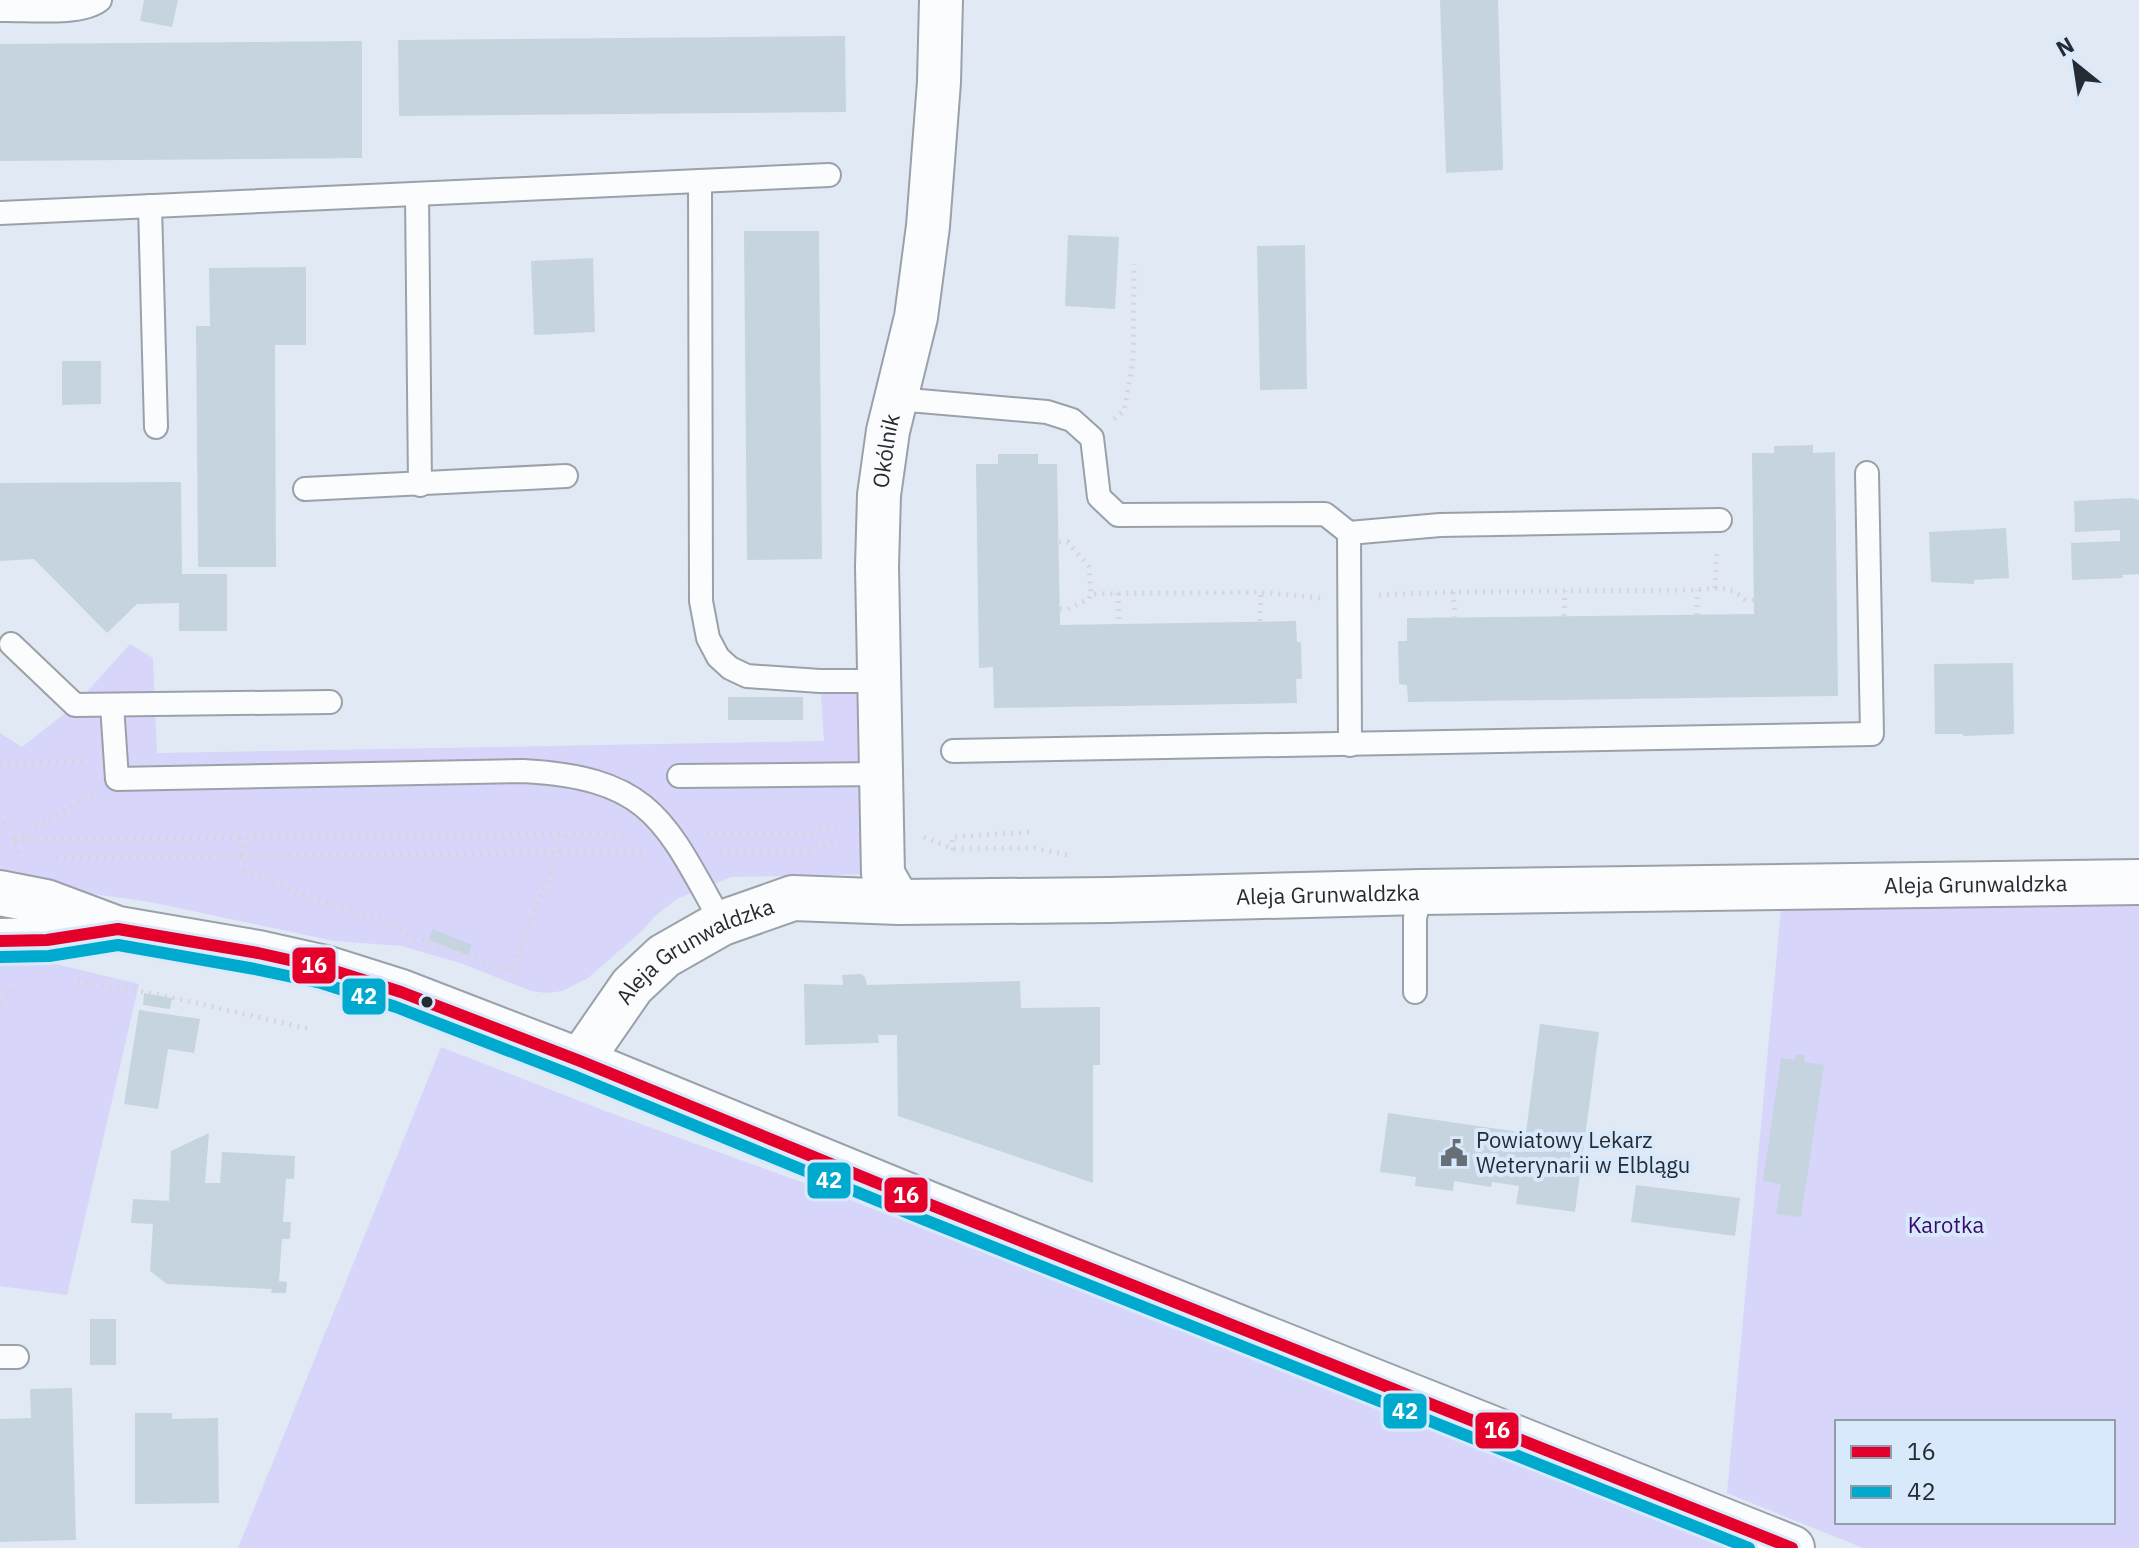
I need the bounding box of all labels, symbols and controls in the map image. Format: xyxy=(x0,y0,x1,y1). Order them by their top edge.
north arrow xyxy=(2035,24,2115,104)
text: N xyxy=(2051,30,2079,63)
street label: Okólnik xyxy=(865,410,906,490)
street label: Aleja Grunwaldzka xyxy=(1884,868,2068,900)
street label: Aleja Grunwaldzka xyxy=(1236,877,1420,911)
street label: Aleja Grunwaldzka xyxy=(609,891,778,1010)
line badge: 16 xyxy=(291,946,337,985)
text: 16 xyxy=(301,950,327,979)
line badge: 42 xyxy=(341,977,387,1016)
text: 42 xyxy=(351,981,377,1010)
unlabelled marker xyxy=(419,994,435,1010)
place label: Powiatowy Lekarz Weterynarii w Elblągu xyxy=(1476,1125,1690,1179)
public building icon: Powiatowy Lekarz Weterynarii w Elblągu xyxy=(1439,1138,1469,1168)
line badge: 42 xyxy=(806,1161,852,1200)
text: 42 xyxy=(816,1165,842,1194)
line badge: 16 xyxy=(883,1176,929,1214)
text: 16 xyxy=(893,1180,919,1209)
park label: Karotka xyxy=(1908,1210,1985,1239)
line badge: 42 xyxy=(1382,1392,1428,1430)
text: 42 xyxy=(1392,1396,1418,1425)
line badge: 16 xyxy=(1474,1411,1520,1450)
text: 16 xyxy=(1484,1415,1510,1444)
legend xyxy=(1835,1420,2115,1524)
text: 16 xyxy=(1907,1435,1936,1467)
text: 42 xyxy=(1907,1475,1936,1507)

